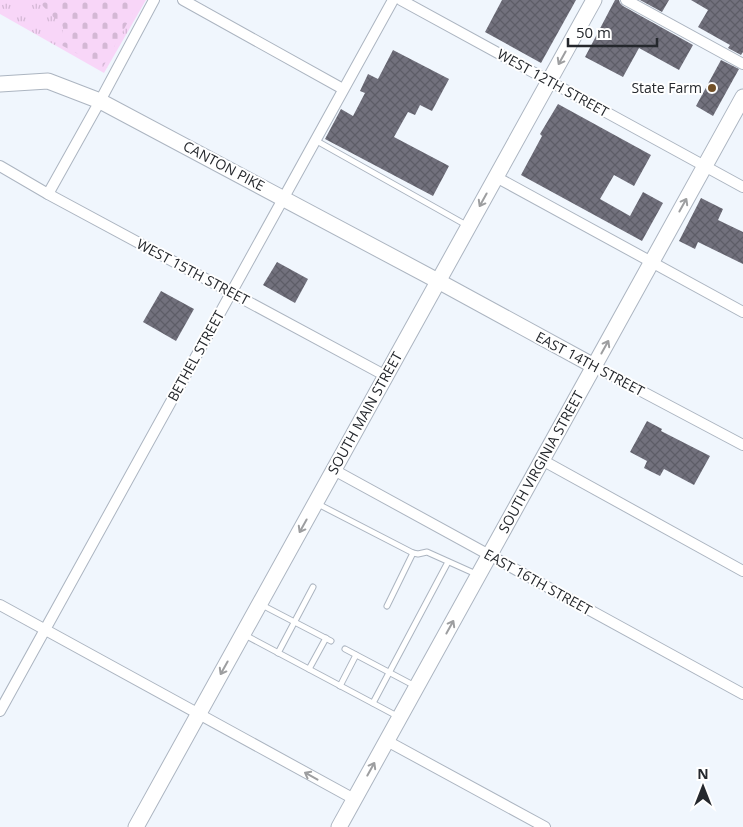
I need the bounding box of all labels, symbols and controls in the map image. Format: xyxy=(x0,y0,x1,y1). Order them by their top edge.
scale bar xyxy=(568,15,657,47)
text: 50 m xyxy=(576,22,611,42)
street label: WEST 12TH STREET xyxy=(494,44,613,121)
one-way arrow xyxy=(557,50,566,65)
place label: State Farm xyxy=(631,78,702,97)
marker: State Farm xyxy=(706,82,718,94)
street label: CANTON PIKE xyxy=(180,136,268,195)
one-way arrow xyxy=(478,192,487,207)
one-way arrow xyxy=(678,197,688,212)
street label: WEST 15TH STREET xyxy=(134,234,253,309)
street label: BETHEL STREET xyxy=(163,307,228,404)
street label: EAST 14TH STREET xyxy=(533,327,648,400)
one-way arrow xyxy=(601,340,610,355)
street label: SOUTH MAIN STREET xyxy=(323,348,406,477)
street label: SOUTH VIRGINIA STREET xyxy=(494,387,588,536)
one-way arrow xyxy=(298,518,307,533)
street label: EAST 16TH STREET xyxy=(481,544,596,619)
one-way arrow xyxy=(445,620,455,634)
one-way arrow xyxy=(219,661,229,676)
one-way arrow xyxy=(367,762,376,777)
north arrow xyxy=(678,762,728,812)
text: N xyxy=(697,764,709,783)
one-way arrow xyxy=(304,771,319,781)

